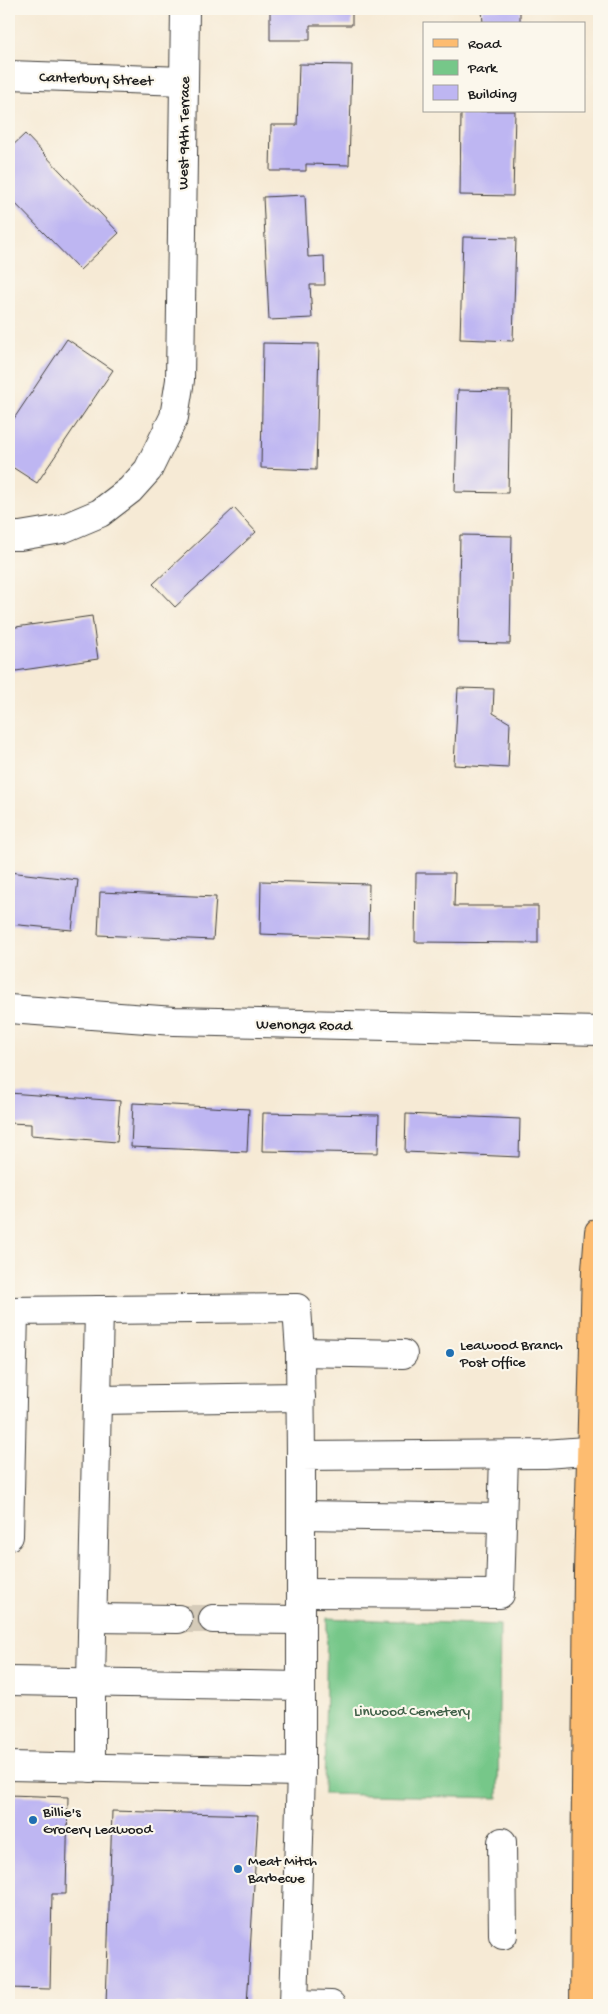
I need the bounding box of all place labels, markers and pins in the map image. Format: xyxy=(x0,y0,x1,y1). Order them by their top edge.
place label: Leawood Branch Post Office xyxy=(459,1337,563,1372)
marker: Leawood Branch Post Office xyxy=(444,1347,456,1359)
place label: Billie's Grocery Leawood xyxy=(42,1804,153,1839)
marker: Billie's Grocery Leawood xyxy=(27,1814,39,1826)
place label: Meat Mitch Barbecue xyxy=(247,1853,317,1888)
marker: Meat Mitch Barbecue xyxy=(232,1863,244,1875)

